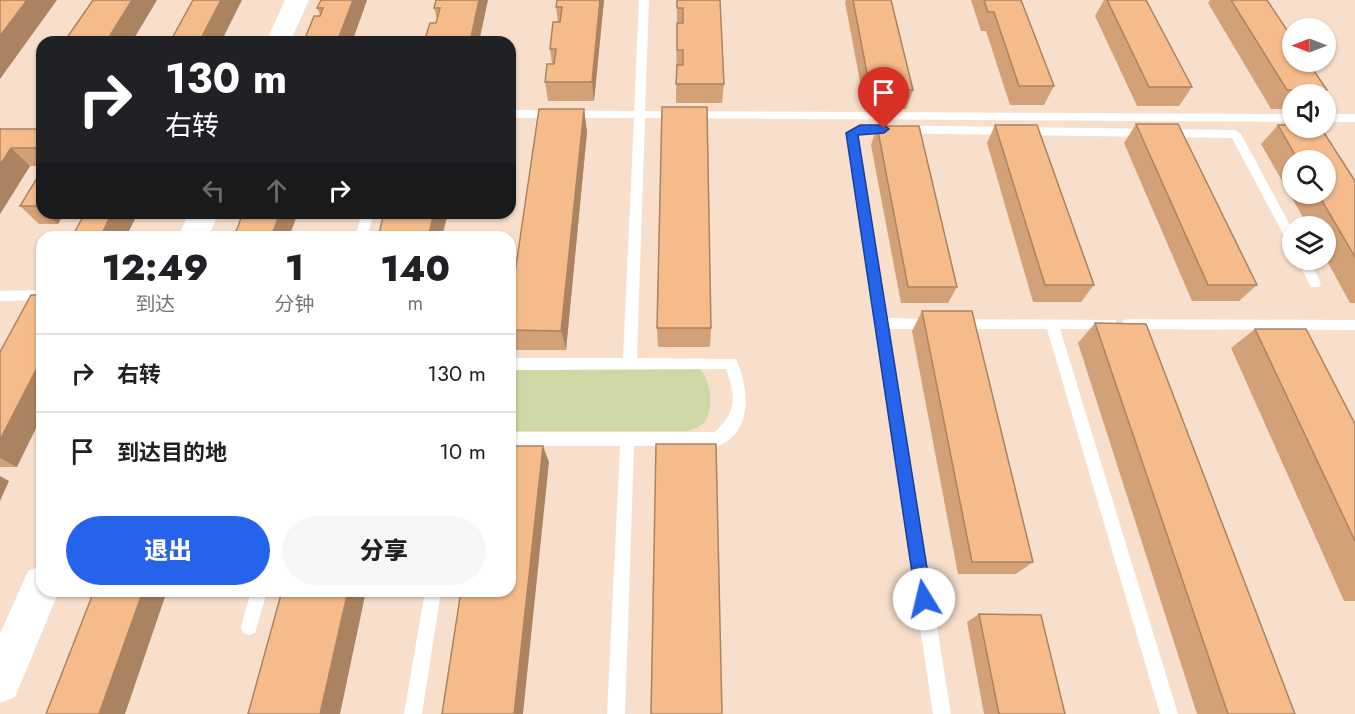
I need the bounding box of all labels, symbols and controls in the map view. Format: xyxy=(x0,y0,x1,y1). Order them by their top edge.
north arrow xyxy=(1282,18,1336,72)
map controls xyxy=(1282,18,1336,270)
text: 130 m xyxy=(165,48,287,109)
icon: right xyxy=(66,60,144,138)
pin xyxy=(858,67,909,129)
icon: arrive xyxy=(867,76,900,109)
button: sound xyxy=(1282,84,1336,138)
text: 右转 xyxy=(165,106,219,145)
button: search xyxy=(1282,150,1336,204)
icon: left xyxy=(197,174,230,207)
icon: ahead xyxy=(260,174,293,207)
icon: right xyxy=(323,174,356,207)
button: layers xyxy=(1282,216,1336,270)
text: 12:49 xyxy=(102,241,209,293)
text: 1 xyxy=(285,241,304,293)
text: 140 xyxy=(380,242,450,294)
text: m xyxy=(407,289,423,318)
text: 到达 xyxy=(135,290,175,319)
text: 分钟 xyxy=(274,290,314,319)
icon: right xyxy=(66,357,99,390)
text: 130 m xyxy=(427,357,486,389)
text: 右转 xyxy=(117,358,161,390)
icon: arrive xyxy=(66,435,99,468)
text: 10 m xyxy=(439,435,486,467)
text: 到达目的地 xyxy=(117,436,227,468)
button: 退出 xyxy=(66,516,270,585)
button: 分享 xyxy=(282,516,486,585)
position arrow xyxy=(892,567,956,631)

